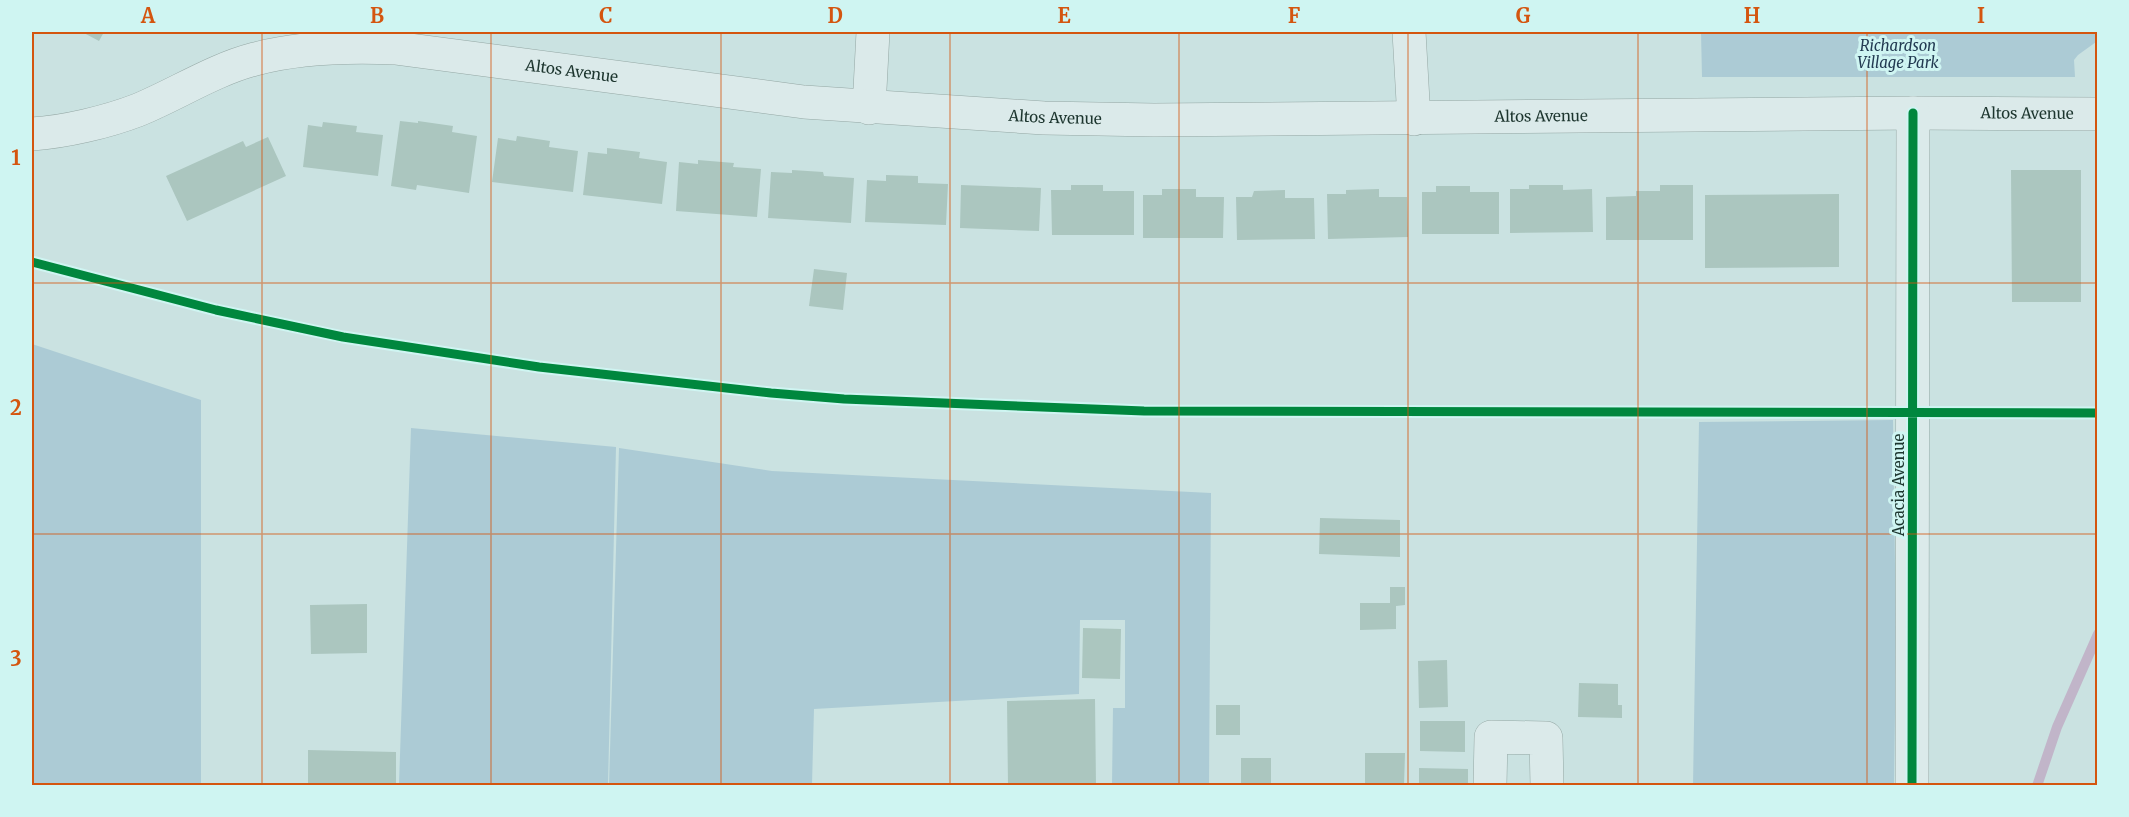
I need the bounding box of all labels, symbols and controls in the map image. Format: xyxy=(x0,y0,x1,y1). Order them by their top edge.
text: A xyxy=(140,3,156,28)
text: B xyxy=(370,3,384,28)
text: C xyxy=(599,3,613,28)
text: D xyxy=(827,3,843,28)
text: E xyxy=(1057,3,1071,28)
text: F xyxy=(1288,3,1301,28)
text: G xyxy=(1516,3,1531,28)
text: H xyxy=(1744,3,1760,28)
text: I xyxy=(1977,3,1985,28)
park label: Richardson Village Park xyxy=(1857,36,1939,72)
street label: Altos Avenue xyxy=(523,55,619,86)
street label: Altos Avenue xyxy=(1979,103,2074,123)
street label: Altos Avenue xyxy=(1007,106,1102,128)
street label: Altos Avenue xyxy=(1493,106,1588,126)
text: 1 xyxy=(11,145,21,170)
text: 2 xyxy=(10,395,22,420)
street label: Acacia Avenue xyxy=(1889,433,1908,537)
text: 3 xyxy=(10,646,22,671)

